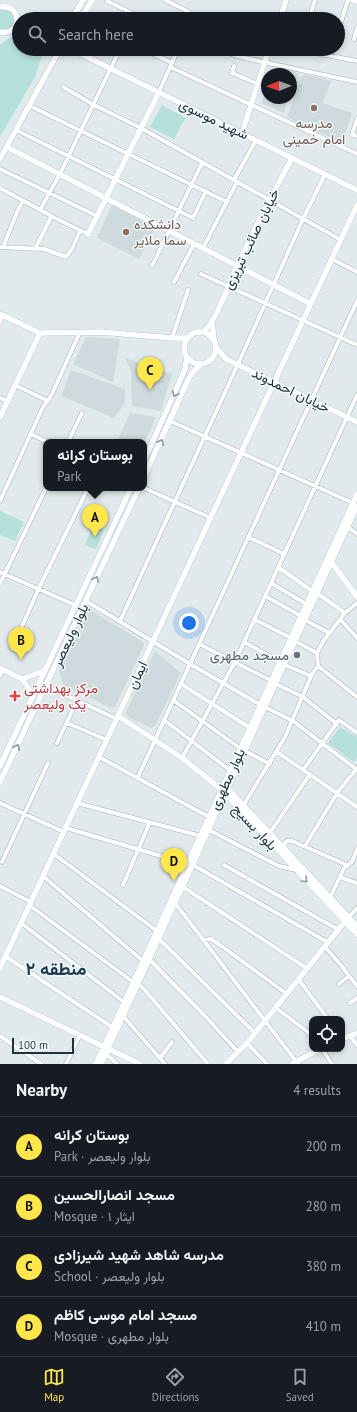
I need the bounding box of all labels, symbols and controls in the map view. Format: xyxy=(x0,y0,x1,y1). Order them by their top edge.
search box xyxy=(12,12,345,56)
icon: search xyxy=(26,23,48,45)
text: Search here xyxy=(58,25,134,44)
north arrow xyxy=(261,68,297,104)
street label: شهید موسوی xyxy=(176,94,252,144)
marker: مدرسه امام خمینی xyxy=(309,103,319,113)
place label: مدرسه امام خمینی xyxy=(283,114,345,148)
street label: خیابان صائب تبریزی xyxy=(219,186,283,292)
place label: دانشکده سما ملایر xyxy=(133,215,187,249)
marker: دانشکده سما ملایر xyxy=(121,227,131,237)
pin: C xyxy=(137,357,163,390)
street label: خیابان احمدوند xyxy=(249,363,333,417)
one-way arrow xyxy=(171,390,179,397)
one-way arrow xyxy=(156,438,164,446)
popup xyxy=(43,439,147,491)
text: بوستان کرانه xyxy=(57,445,133,464)
text: Park xyxy=(57,468,81,485)
pin: A xyxy=(82,504,108,537)
one-way arrow xyxy=(91,575,99,583)
street label: بلوار ولیعصر xyxy=(47,601,92,670)
your location xyxy=(179,613,199,633)
pin: B xyxy=(8,627,34,660)
place label: مسجد مطهری xyxy=(210,646,289,664)
marker: مسجد مطهری xyxy=(292,650,302,660)
street label: ایمان xyxy=(123,658,151,692)
place label: مرکز بهداشتی یک ولیعصر xyxy=(23,679,98,713)
marker: مرکز بهداشتی یک ولیعصر xyxy=(9,690,21,702)
one-way arrow xyxy=(12,744,20,751)
street label: بلوار مطهری xyxy=(205,745,249,813)
street label: بلوار بسیج xyxy=(227,800,281,856)
pin: D xyxy=(161,848,187,881)
one-way arrow xyxy=(301,875,308,883)
district label: منطقه ۲ xyxy=(26,957,87,980)
map controls xyxy=(309,1016,345,1052)
button: locate xyxy=(309,1016,345,1052)
scale bar xyxy=(12,1036,74,1055)
text: 100 m xyxy=(18,1038,48,1052)
text: Nearby xyxy=(16,1079,67,1101)
text: 4 results xyxy=(293,1082,341,1099)
text: بوستان کرانه xyxy=(54,1125,129,1144)
text: A xyxy=(25,1138,33,1155)
text: 200 m xyxy=(306,1138,341,1155)
text: Park · بلوار ولیعصر xyxy=(54,1148,151,1165)
text: مسجد انصارالحسین xyxy=(54,1185,175,1204)
text: B xyxy=(25,1198,33,1215)
text: 280 m xyxy=(306,1198,341,1215)
text: Mosque · ایثار ۱ xyxy=(54,1208,135,1225)
text: مدرسه شاهد شهید شیرزادی xyxy=(54,1245,224,1264)
text: C xyxy=(25,1258,33,1275)
text: 380 m xyxy=(306,1258,341,1275)
text: School · بلوار ولیعصر xyxy=(54,1268,165,1285)
text: مسجد امام موسی کاظم xyxy=(54,1305,197,1324)
text: D xyxy=(25,1318,33,1335)
text: 410 m xyxy=(306,1318,341,1335)
text: Mosque · بلوار مطهری xyxy=(54,1328,169,1345)
tab: Map xyxy=(43,1366,65,1404)
tab: Directions xyxy=(152,1366,199,1404)
tab: Saved xyxy=(286,1366,314,1404)

